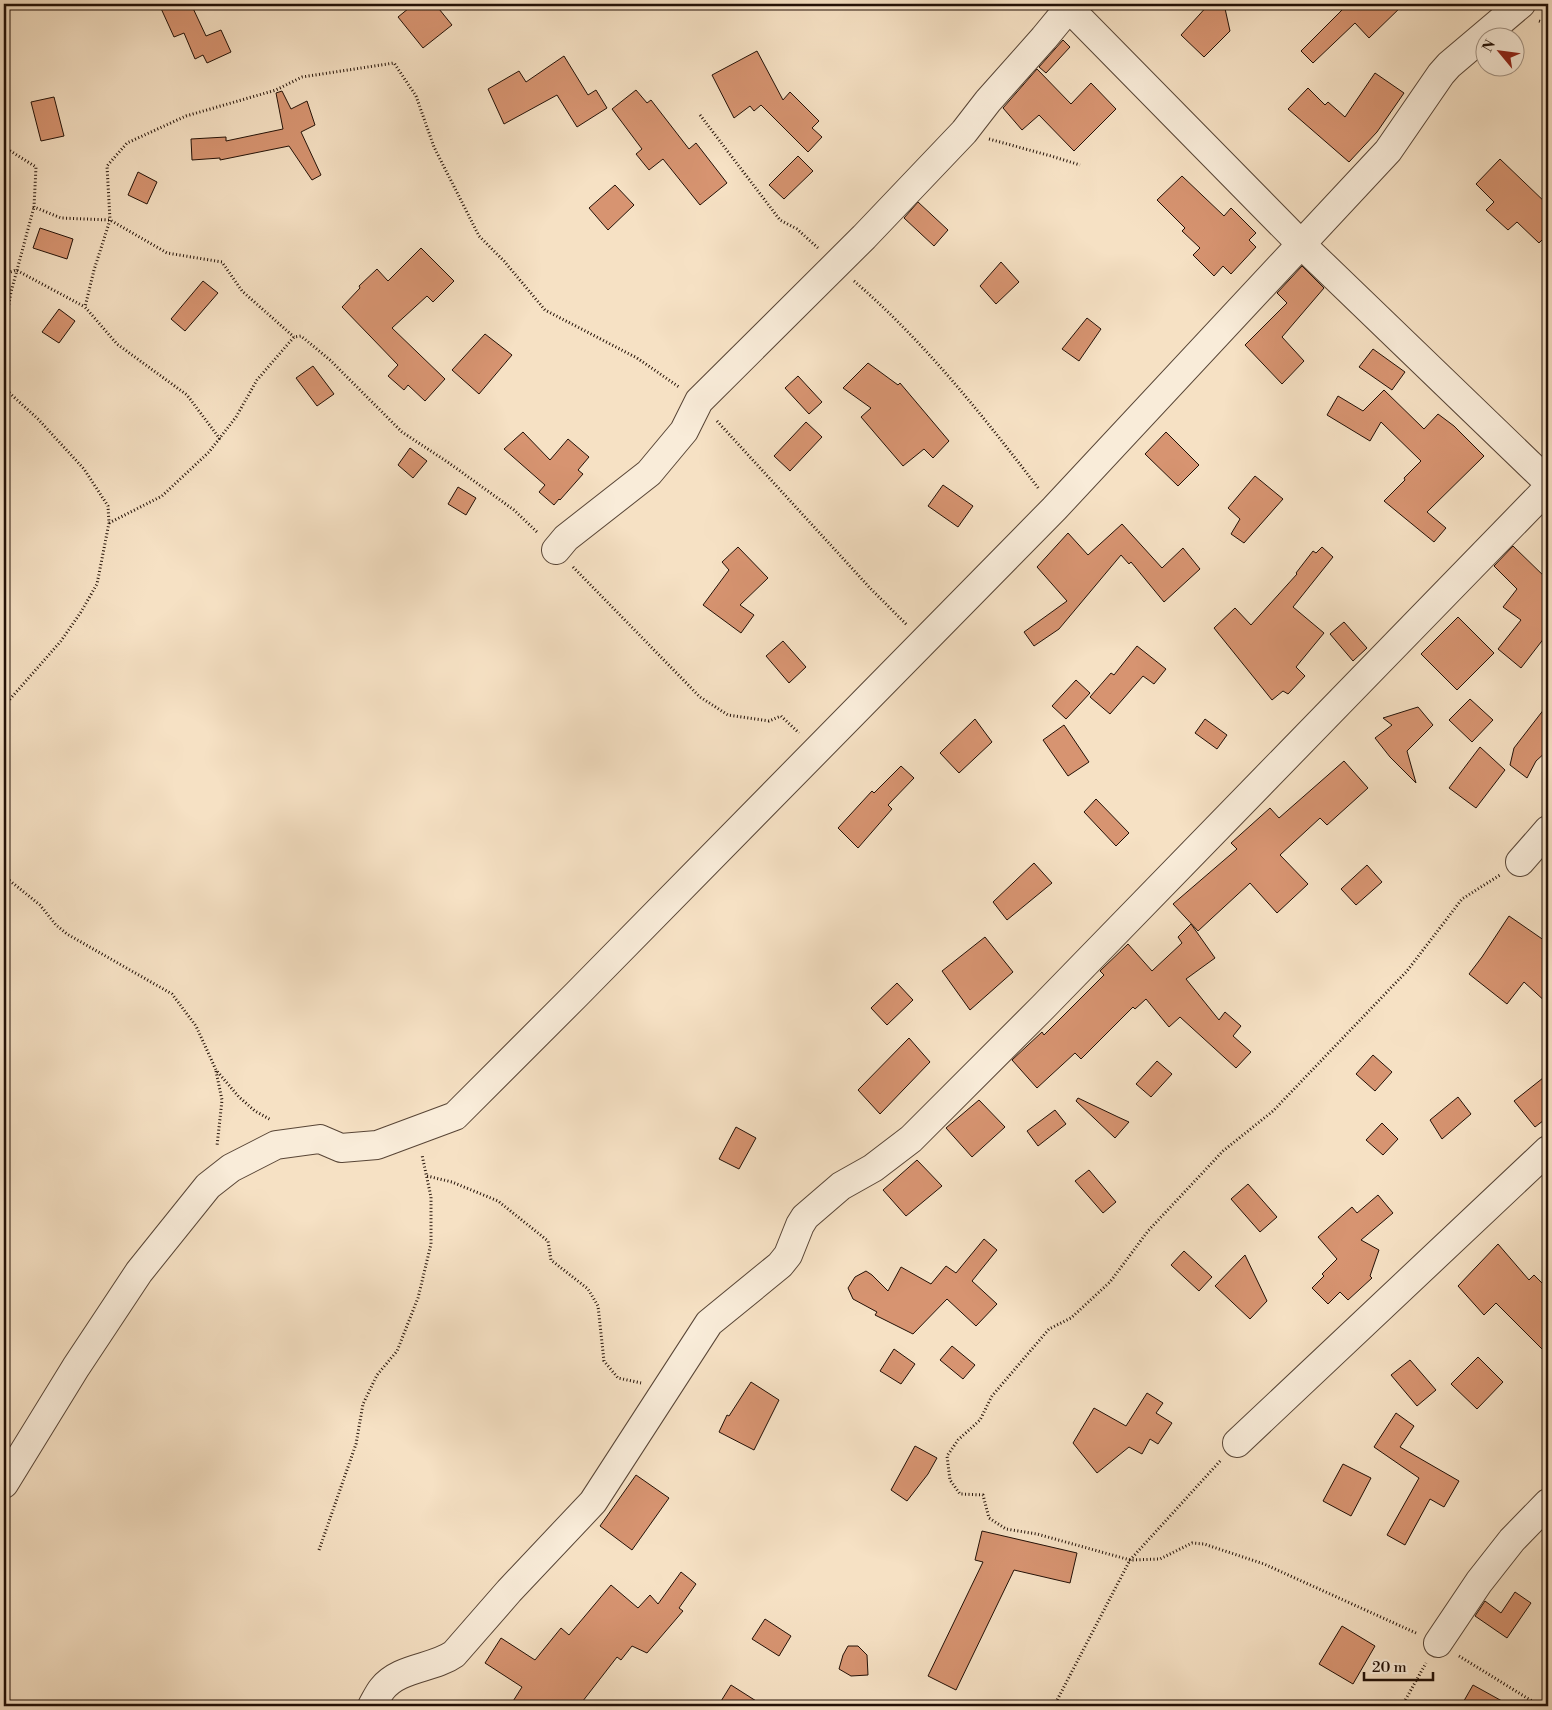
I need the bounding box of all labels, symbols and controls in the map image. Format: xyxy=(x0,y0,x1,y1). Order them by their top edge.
north arrow xyxy=(1474,28,1524,78)
text: N xyxy=(1479,37,1500,55)
scale bar xyxy=(1364,1650,1433,1682)
text: 20 m xyxy=(1372,1658,1407,1677)

